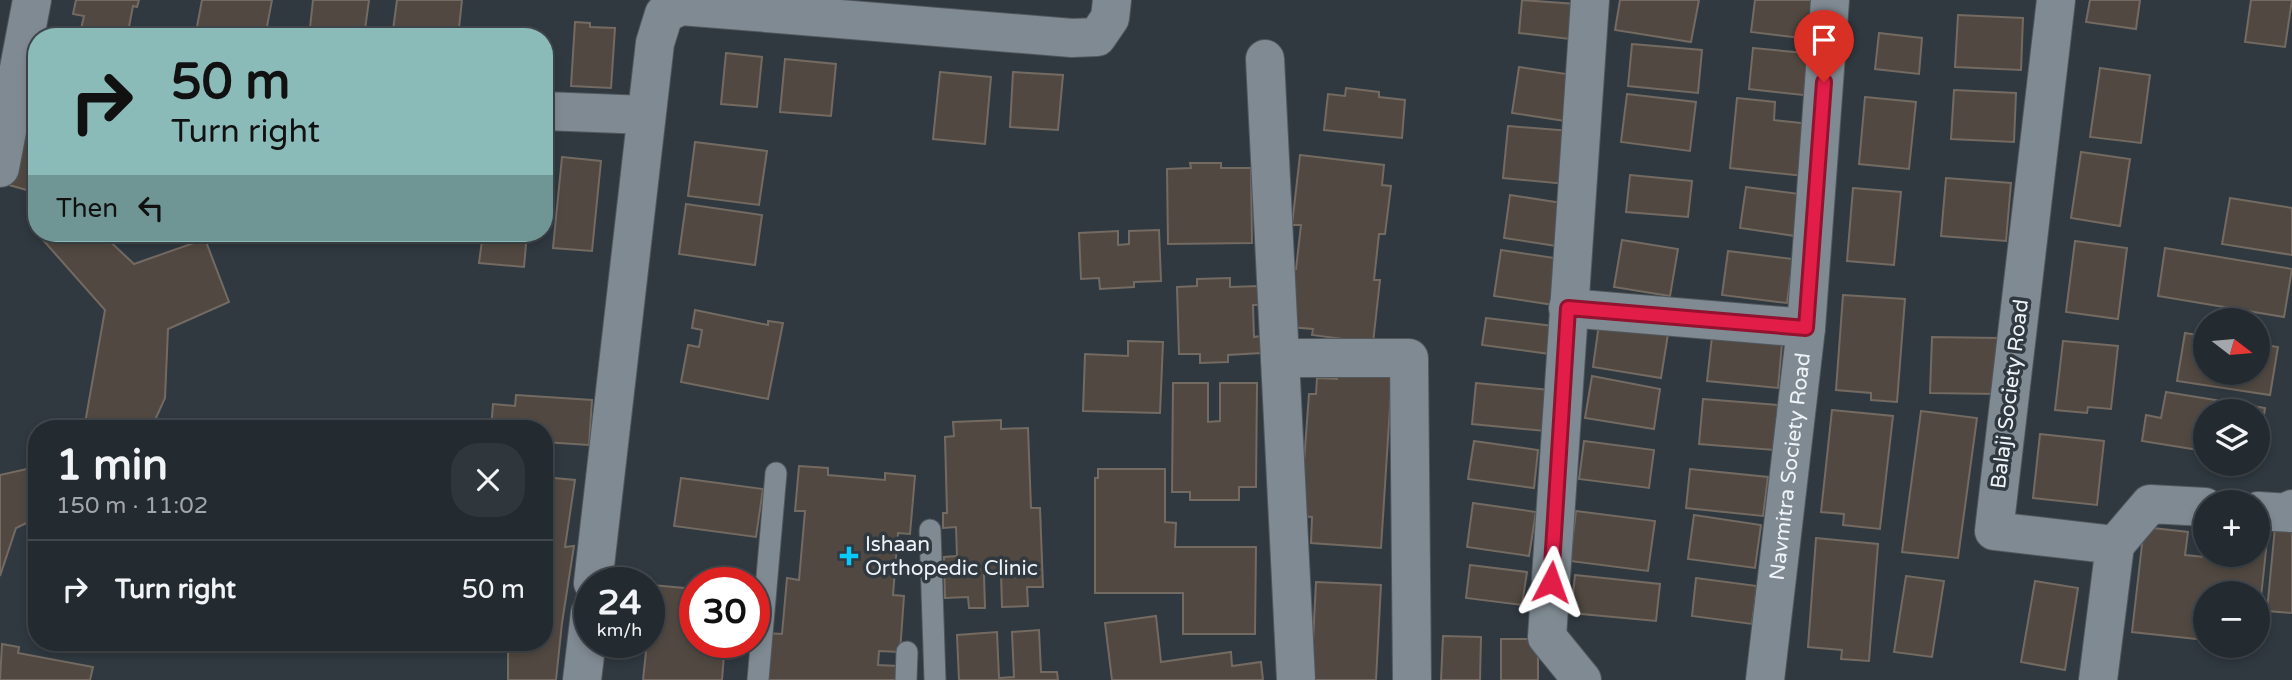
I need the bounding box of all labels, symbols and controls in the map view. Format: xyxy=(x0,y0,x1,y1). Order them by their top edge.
pin xyxy=(1794,10,1854,82)
icon: arrive xyxy=(1805,21,1843,59)
text: 50 m xyxy=(171,53,290,112)
icon: right xyxy=(56,56,147,147)
text: Turn right xyxy=(171,113,320,151)
icon: left xyxy=(132,189,170,227)
text: Then xyxy=(56,193,118,224)
street label: Balaji Society Road xyxy=(1986,298,2034,490)
north arrow xyxy=(2193,308,2270,385)
map controls xyxy=(2193,308,2270,658)
street label: Navmitra Society Road xyxy=(1764,351,1816,582)
button: layers xyxy=(2193,399,2270,476)
text: 1 min xyxy=(56,440,168,491)
button: close xyxy=(451,443,525,517)
button: + xyxy=(2193,490,2270,567)
text: 150 m · 11:02 xyxy=(56,492,208,520)
place label: Ishaan Orthopedic Clinic xyxy=(865,532,1038,581)
position arrow xyxy=(1514,545,1588,619)
marker: Ishaan Orthopedic Clinic xyxy=(839,546,859,566)
speed limit sign: 30 xyxy=(679,567,770,658)
icon: right xyxy=(56,570,94,608)
text: Turn right xyxy=(115,574,236,605)
text: 50 m xyxy=(462,574,525,605)
button: − xyxy=(2193,581,2270,658)
text: 24 xyxy=(598,582,641,624)
text: km/h xyxy=(597,619,642,641)

